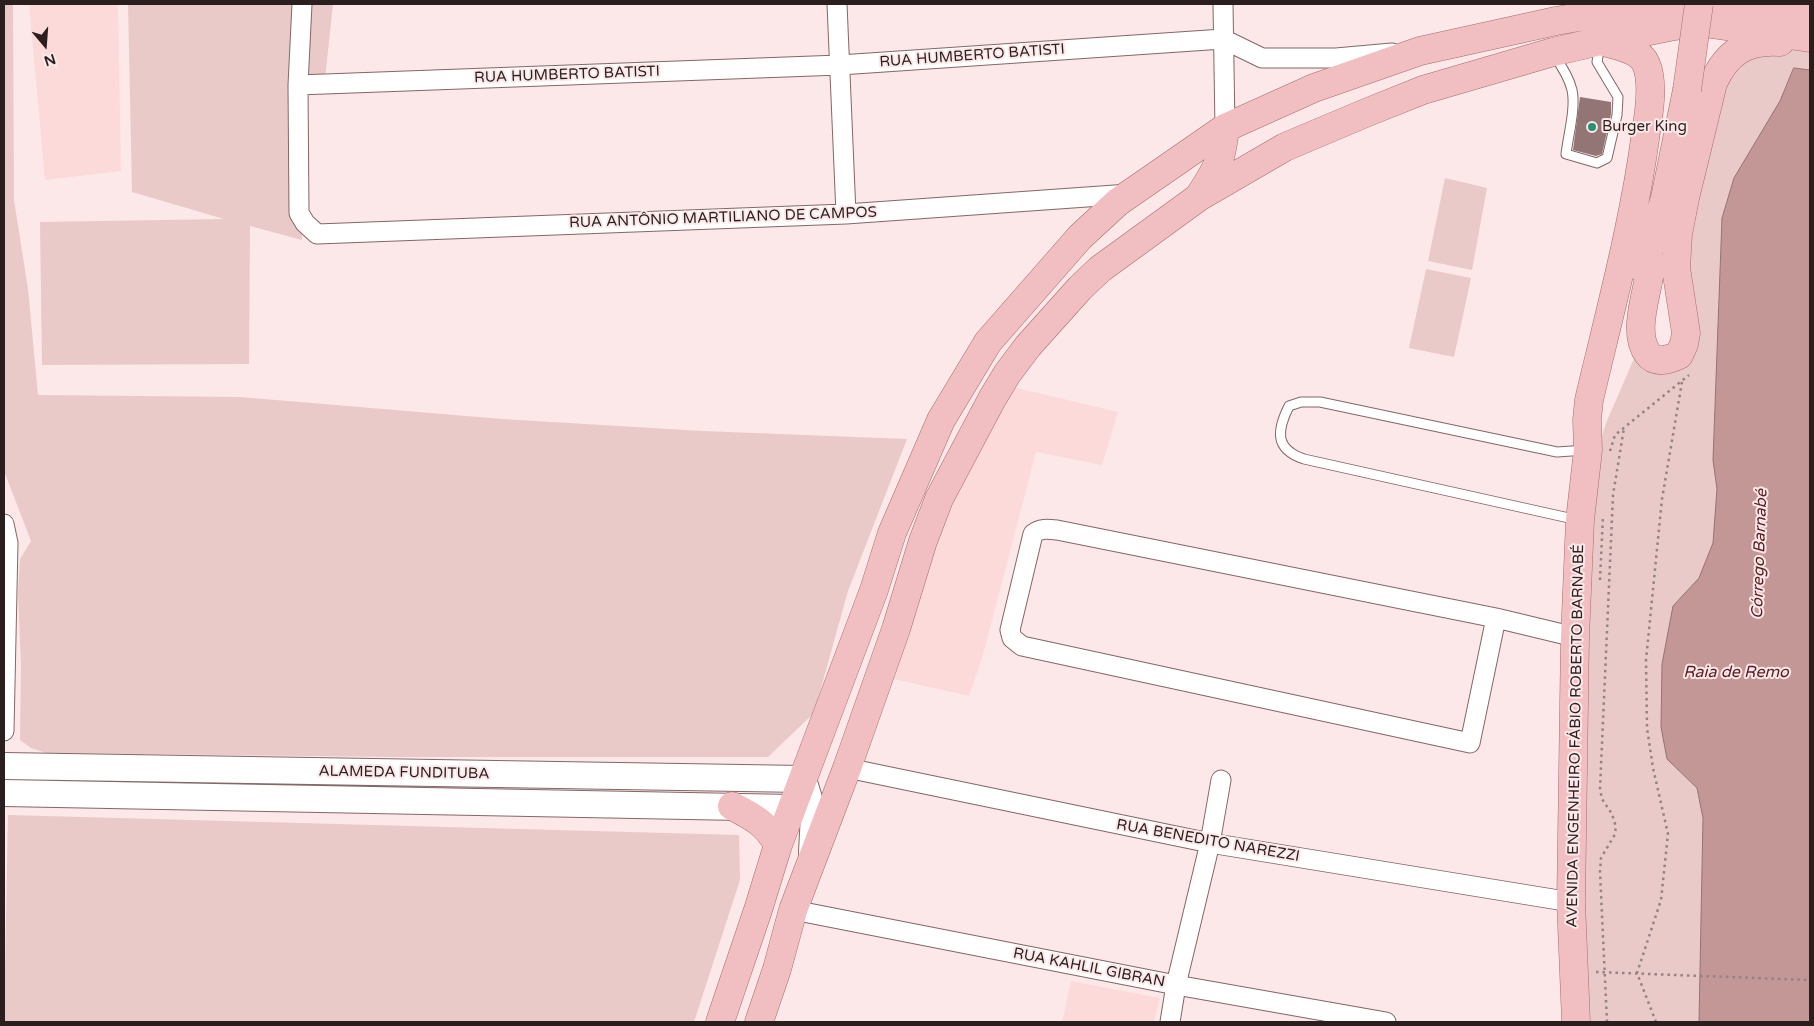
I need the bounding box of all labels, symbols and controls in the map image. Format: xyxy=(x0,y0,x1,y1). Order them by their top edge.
north arrow xyxy=(20,20,70,70)
street label: RUA HUMBERTO BATISTI xyxy=(879,41,1065,71)
text: N xyxy=(42,50,58,70)
street label: RUA HUMBERTO BATISTI xyxy=(474,63,660,87)
place label: Burger King xyxy=(1602,118,1687,136)
marker: Burger King xyxy=(1586,121,1598,133)
street label: RUA ANTÔNIO MARTILIANO DE CAMPOS xyxy=(569,204,877,232)
water label: Córrego Barnabé xyxy=(1748,489,1772,619)
street label: AVENIDA ENGENHEIRO FÁBIO ROBERTO BARNABÉ xyxy=(1564,544,1588,928)
water label: Raia de Remo xyxy=(1683,663,1789,683)
street label: ALAMEDA FUNDITUBA xyxy=(318,763,490,783)
street label: RUA BENEDITO NAREZZI xyxy=(1115,816,1301,866)
street label: RUA KAHLIL GIBRAN xyxy=(1011,944,1167,992)

